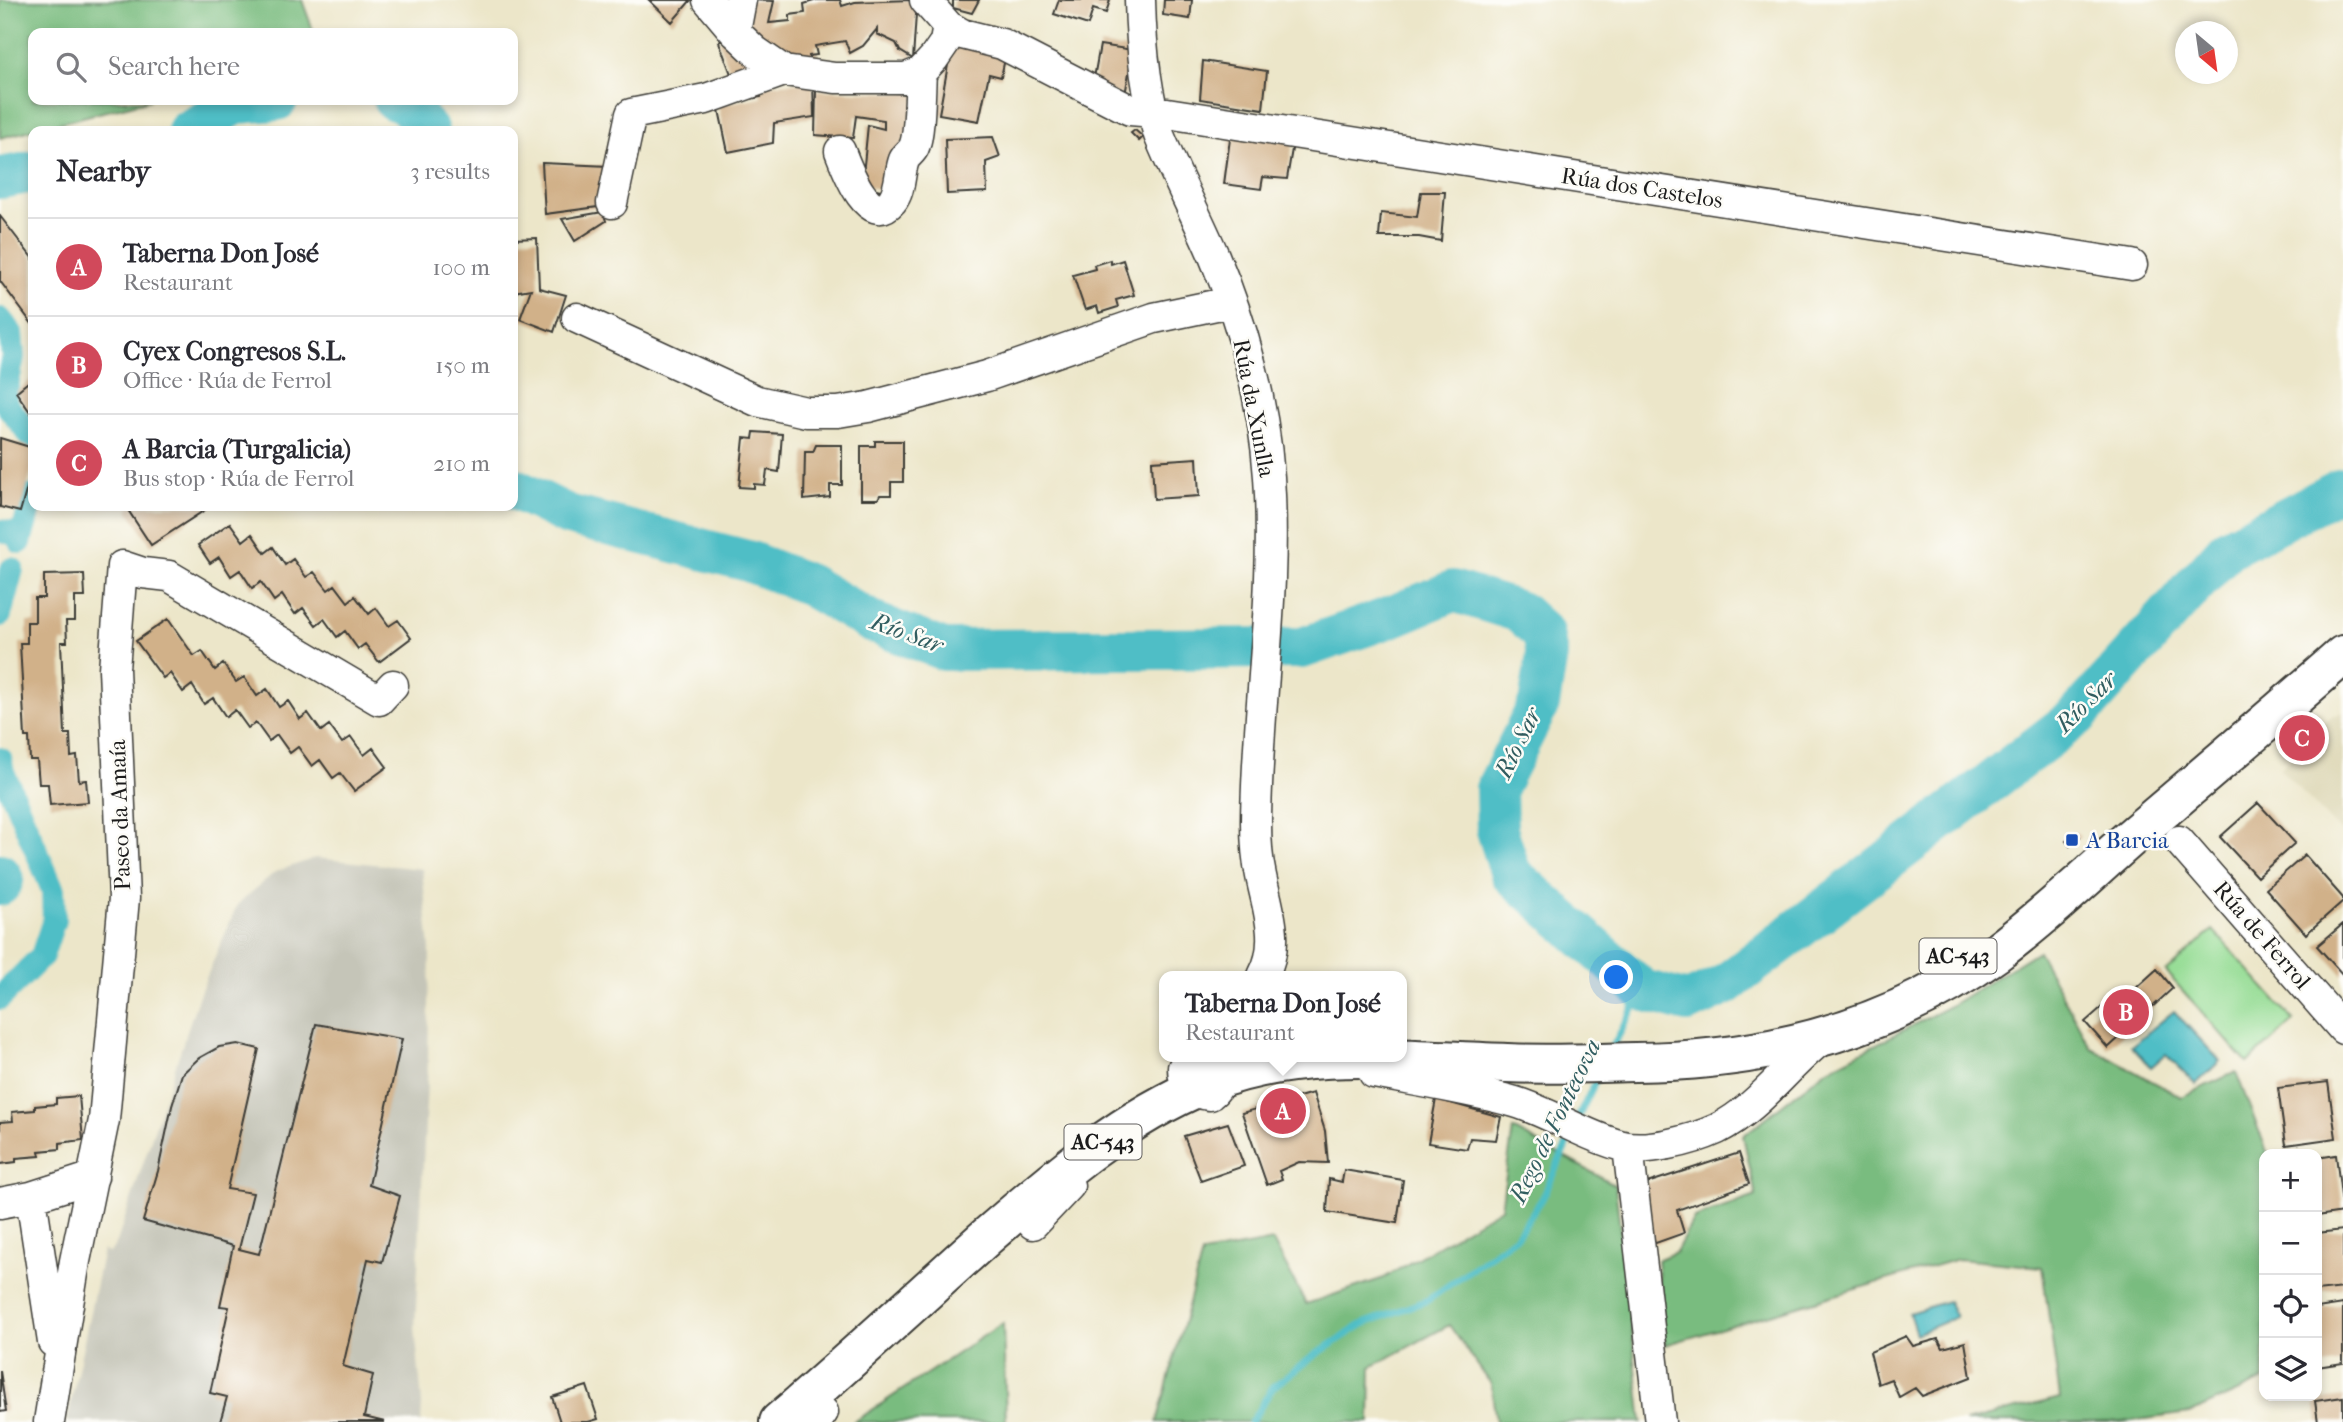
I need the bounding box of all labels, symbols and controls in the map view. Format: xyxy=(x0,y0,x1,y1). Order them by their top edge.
north arrow xyxy=(2175,21,2238,84)
search box xyxy=(28,28,518,105)
icon: search xyxy=(52,48,90,86)
text: Search here xyxy=(108,51,240,82)
text: Nearby xyxy=(56,154,151,189)
text: 3 results xyxy=(410,158,490,185)
street label: Rúa dos Castelos xyxy=(1559,162,1725,214)
text: Taberna Don José xyxy=(123,238,319,269)
text: A xyxy=(72,254,86,281)
text: 100 m xyxy=(432,254,490,281)
text: Restaurant xyxy=(123,269,233,296)
text: Cyex Congresos S.L. xyxy=(123,336,346,367)
street label: Rúa da Xunlla xyxy=(1227,337,1281,480)
text: B xyxy=(72,352,86,379)
text: 150 m xyxy=(435,352,490,379)
text: Office · Rúa de Ferrol xyxy=(123,367,332,394)
text: A Barcia (Turgalicia) xyxy=(123,434,351,465)
text: C xyxy=(71,450,87,477)
text: 210 m xyxy=(433,450,490,477)
text: Bus stop · Rúa de Ferrol xyxy=(123,465,354,492)
water label: Río Sar xyxy=(865,606,949,660)
water label: Río Sar xyxy=(2048,664,2124,740)
water label: Río Sar xyxy=(1488,701,1548,785)
pin: C xyxy=(2279,712,2325,764)
street label: Paseo da Amaía xyxy=(104,739,136,891)
place label: A Barcia xyxy=(2085,827,2169,854)
marker: A Barcia xyxy=(2064,832,2080,848)
street label: Rúa de Ferrol xyxy=(2208,875,2317,995)
road number: AC-543 xyxy=(1920,939,1996,974)
your location xyxy=(1599,960,1633,994)
popup xyxy=(1159,971,1407,1062)
pin: B xyxy=(2103,986,2149,1038)
text: Taberna Don José xyxy=(1185,988,1381,1019)
text: Restaurant xyxy=(1185,1019,1295,1046)
water label: Rego de Fontecova xyxy=(1502,1035,1607,1209)
pin: A xyxy=(1260,1085,1306,1137)
road number: AC-543 xyxy=(1064,1124,1142,1160)
map controls xyxy=(2259,1149,2322,1401)
button: + xyxy=(2259,1149,2322,1212)
button: − xyxy=(2259,1212,2322,1275)
button: locate xyxy=(2259,1275,2322,1338)
button: layers xyxy=(2259,1338,2322,1401)

